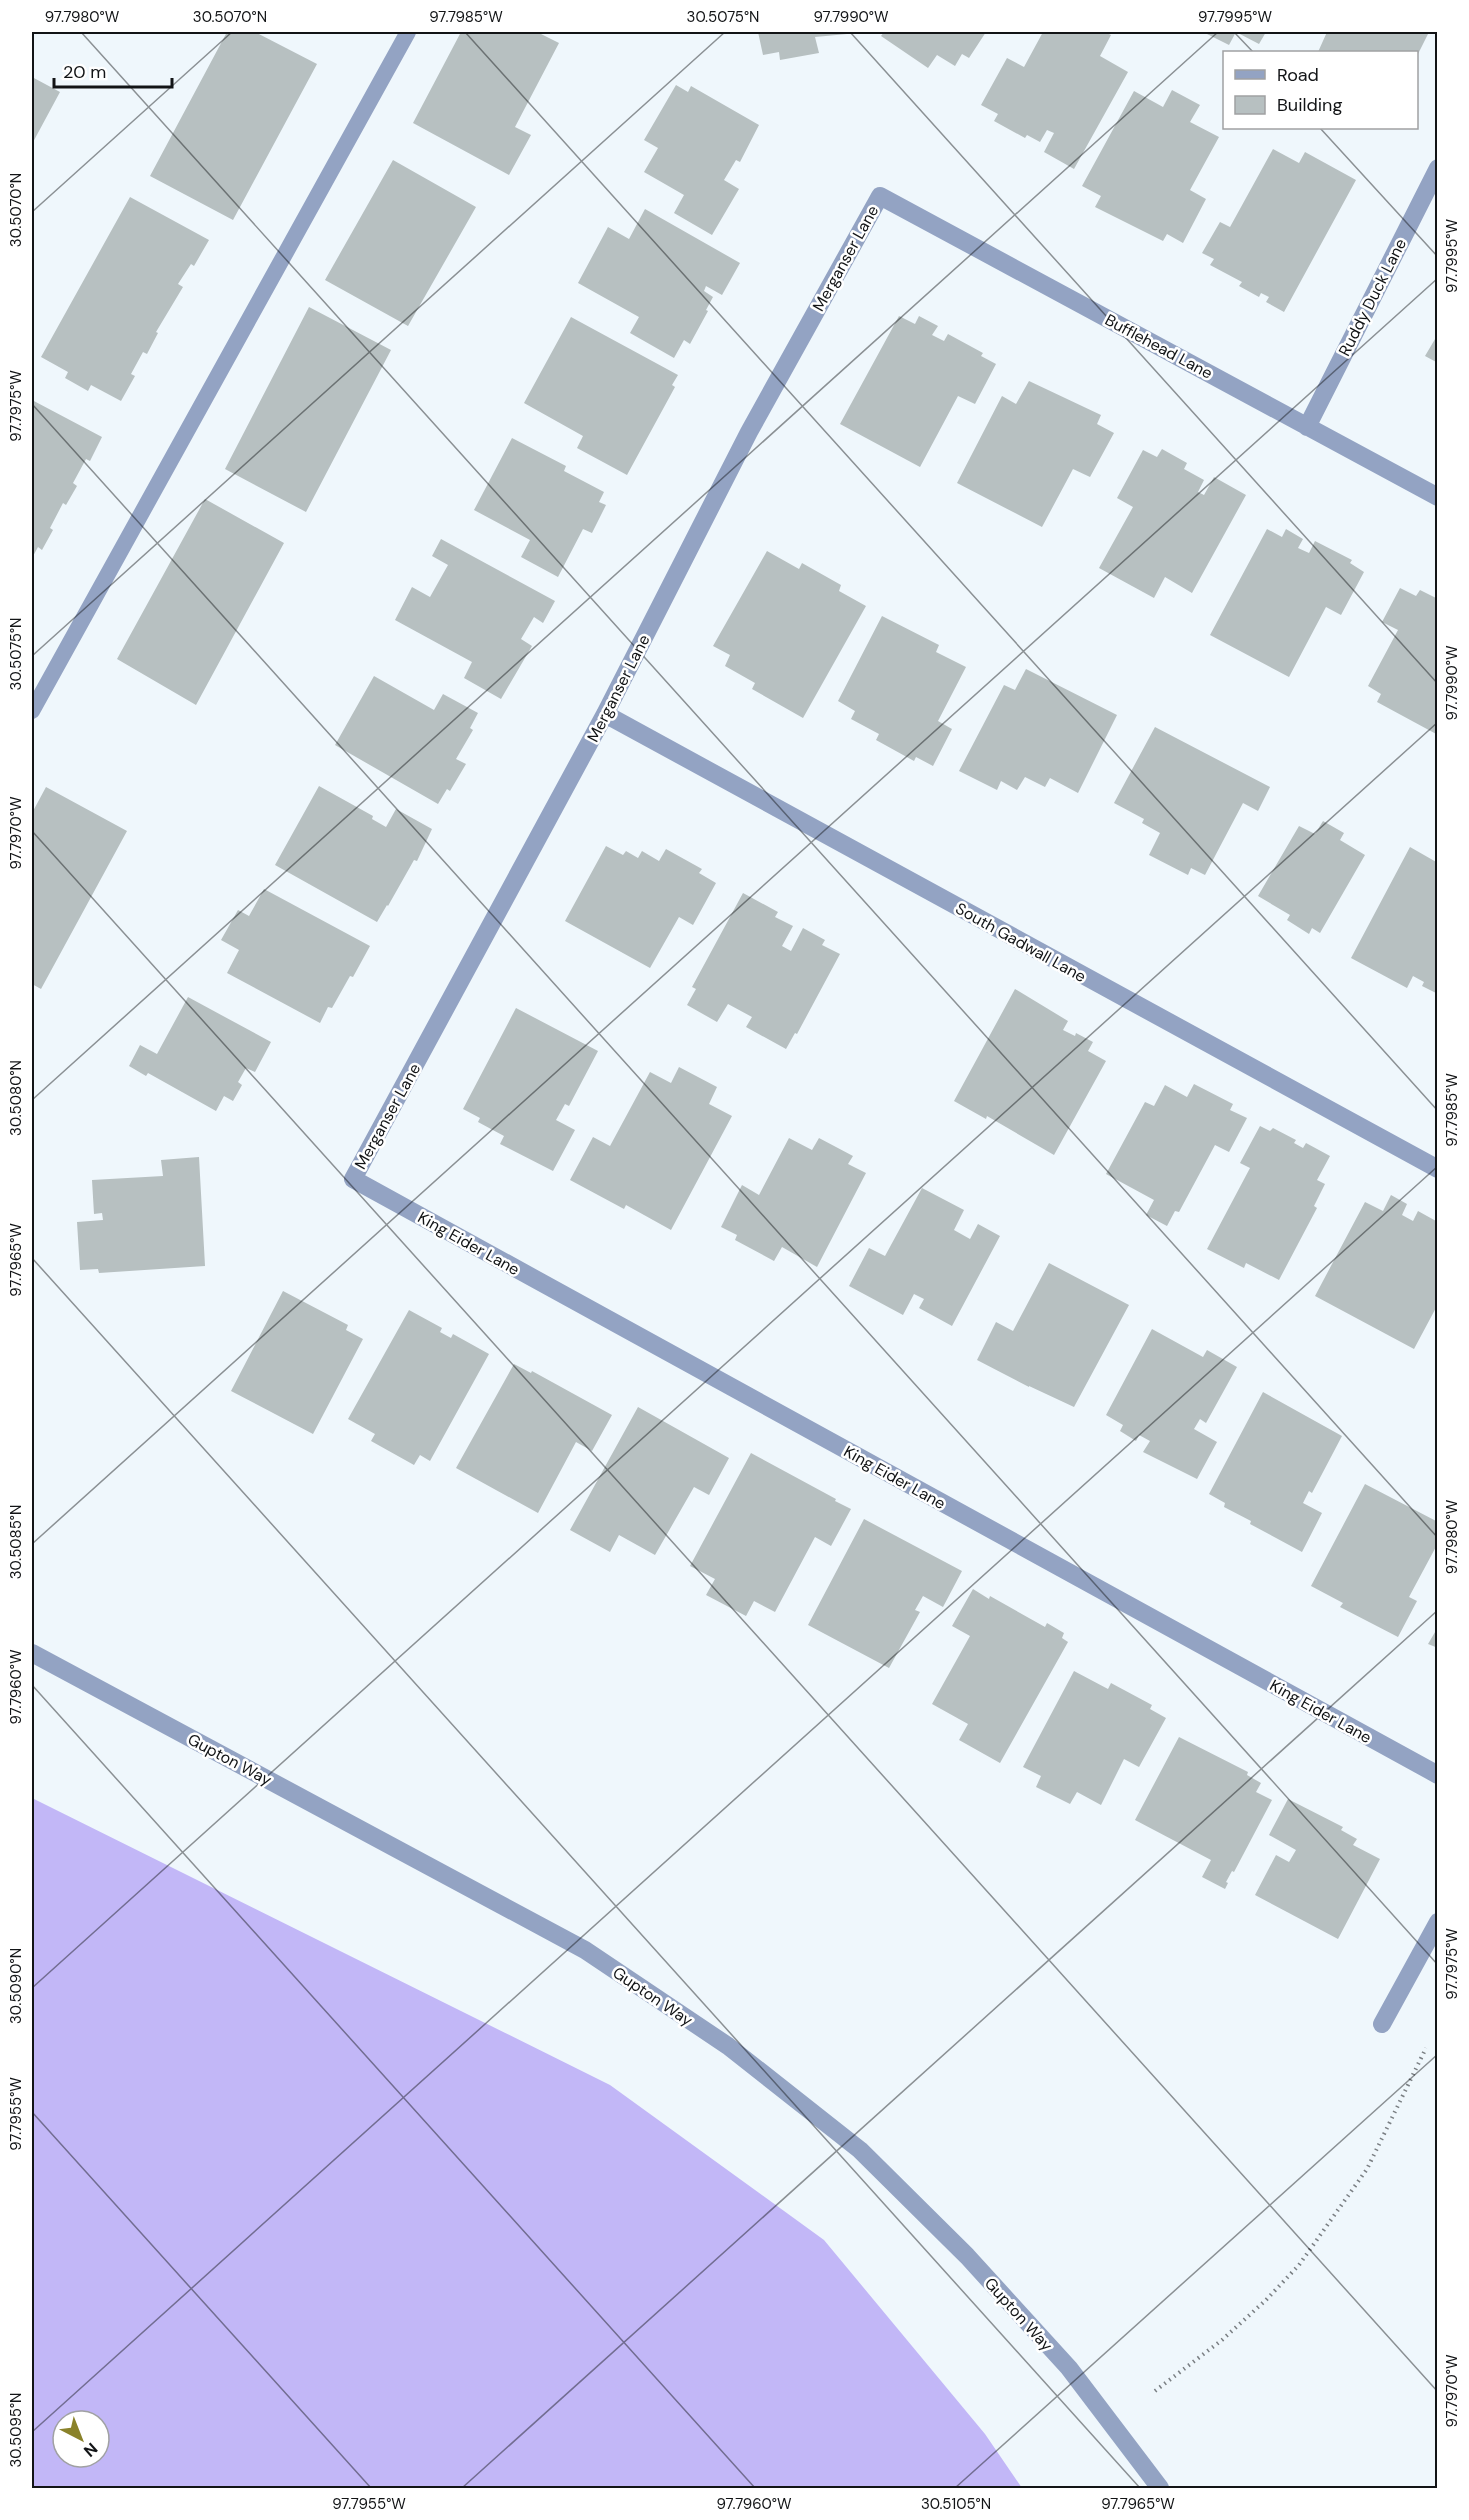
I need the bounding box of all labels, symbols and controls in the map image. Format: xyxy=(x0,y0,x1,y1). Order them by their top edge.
text: 97.7980°W xyxy=(45,7,120,27)
text: 30.5070°N xyxy=(193,7,267,27)
text: 97.7985°W xyxy=(429,7,503,27)
text: 30.5075°N xyxy=(687,7,759,27)
text: 97.7990°W xyxy=(813,7,889,27)
text: 97.7995°W xyxy=(1198,7,1272,27)
scale bar xyxy=(54,51,172,89)
legend xyxy=(1223,51,1418,129)
text: 20 m xyxy=(63,60,106,84)
text: Road xyxy=(1277,63,1319,87)
text: Building xyxy=(1277,93,1342,117)
text: 30.5070°N xyxy=(6,173,26,247)
street label: Merganser Lane xyxy=(808,202,883,315)
text: 97.7995°W xyxy=(1442,219,1462,293)
street label: Ruddy Duck Lane xyxy=(1334,235,1411,359)
street label: Bufflehead Lane xyxy=(1101,309,1216,384)
text: 97.7975°W xyxy=(6,370,26,442)
text: 30.5075°N xyxy=(6,618,26,690)
street label: Merganser Lane xyxy=(582,631,655,745)
text: 97.7990°W xyxy=(1442,645,1462,721)
text: 97.7970°W xyxy=(6,796,26,870)
street label: South Gadwall Lane xyxy=(952,898,1090,987)
text: 30.5080°N xyxy=(6,1060,26,1136)
street label: Merganser Lane xyxy=(350,1060,425,1173)
text: 97.7985°W xyxy=(1442,1073,1462,1147)
street label: King Eider Lane xyxy=(414,1207,523,1280)
text: 97.7965°W xyxy=(6,1223,26,1297)
street label: King Eider Lane xyxy=(840,1441,949,1514)
text: 97.7980°W xyxy=(1442,1499,1462,1574)
text: 30.5085°N xyxy=(6,1505,26,1579)
text: 97.7960°W xyxy=(6,1649,26,1725)
street label: King Eider Lane xyxy=(1266,1675,1375,1748)
street label: Gupton Way xyxy=(184,1729,275,1790)
text: 97.7975°W xyxy=(1442,1928,1462,2000)
text: 30.5090°N xyxy=(6,1948,26,2024)
street label: Gupton Way xyxy=(609,1962,697,2031)
text: 97.7955°W xyxy=(6,2077,26,2151)
street label: Gupton Way xyxy=(980,2273,1057,2356)
text: 97.7970°W xyxy=(1442,2354,1462,2428)
text: 30.5095°N xyxy=(6,2393,26,2468)
north arrow xyxy=(51,2409,111,2469)
text: N xyxy=(79,2438,102,2461)
text: 97.7955°W xyxy=(332,2494,406,2514)
text: 97.7960°W xyxy=(716,2494,792,2514)
text: 30.5105°N xyxy=(921,2494,991,2514)
text: 97.7965°W xyxy=(1101,2494,1175,2514)

